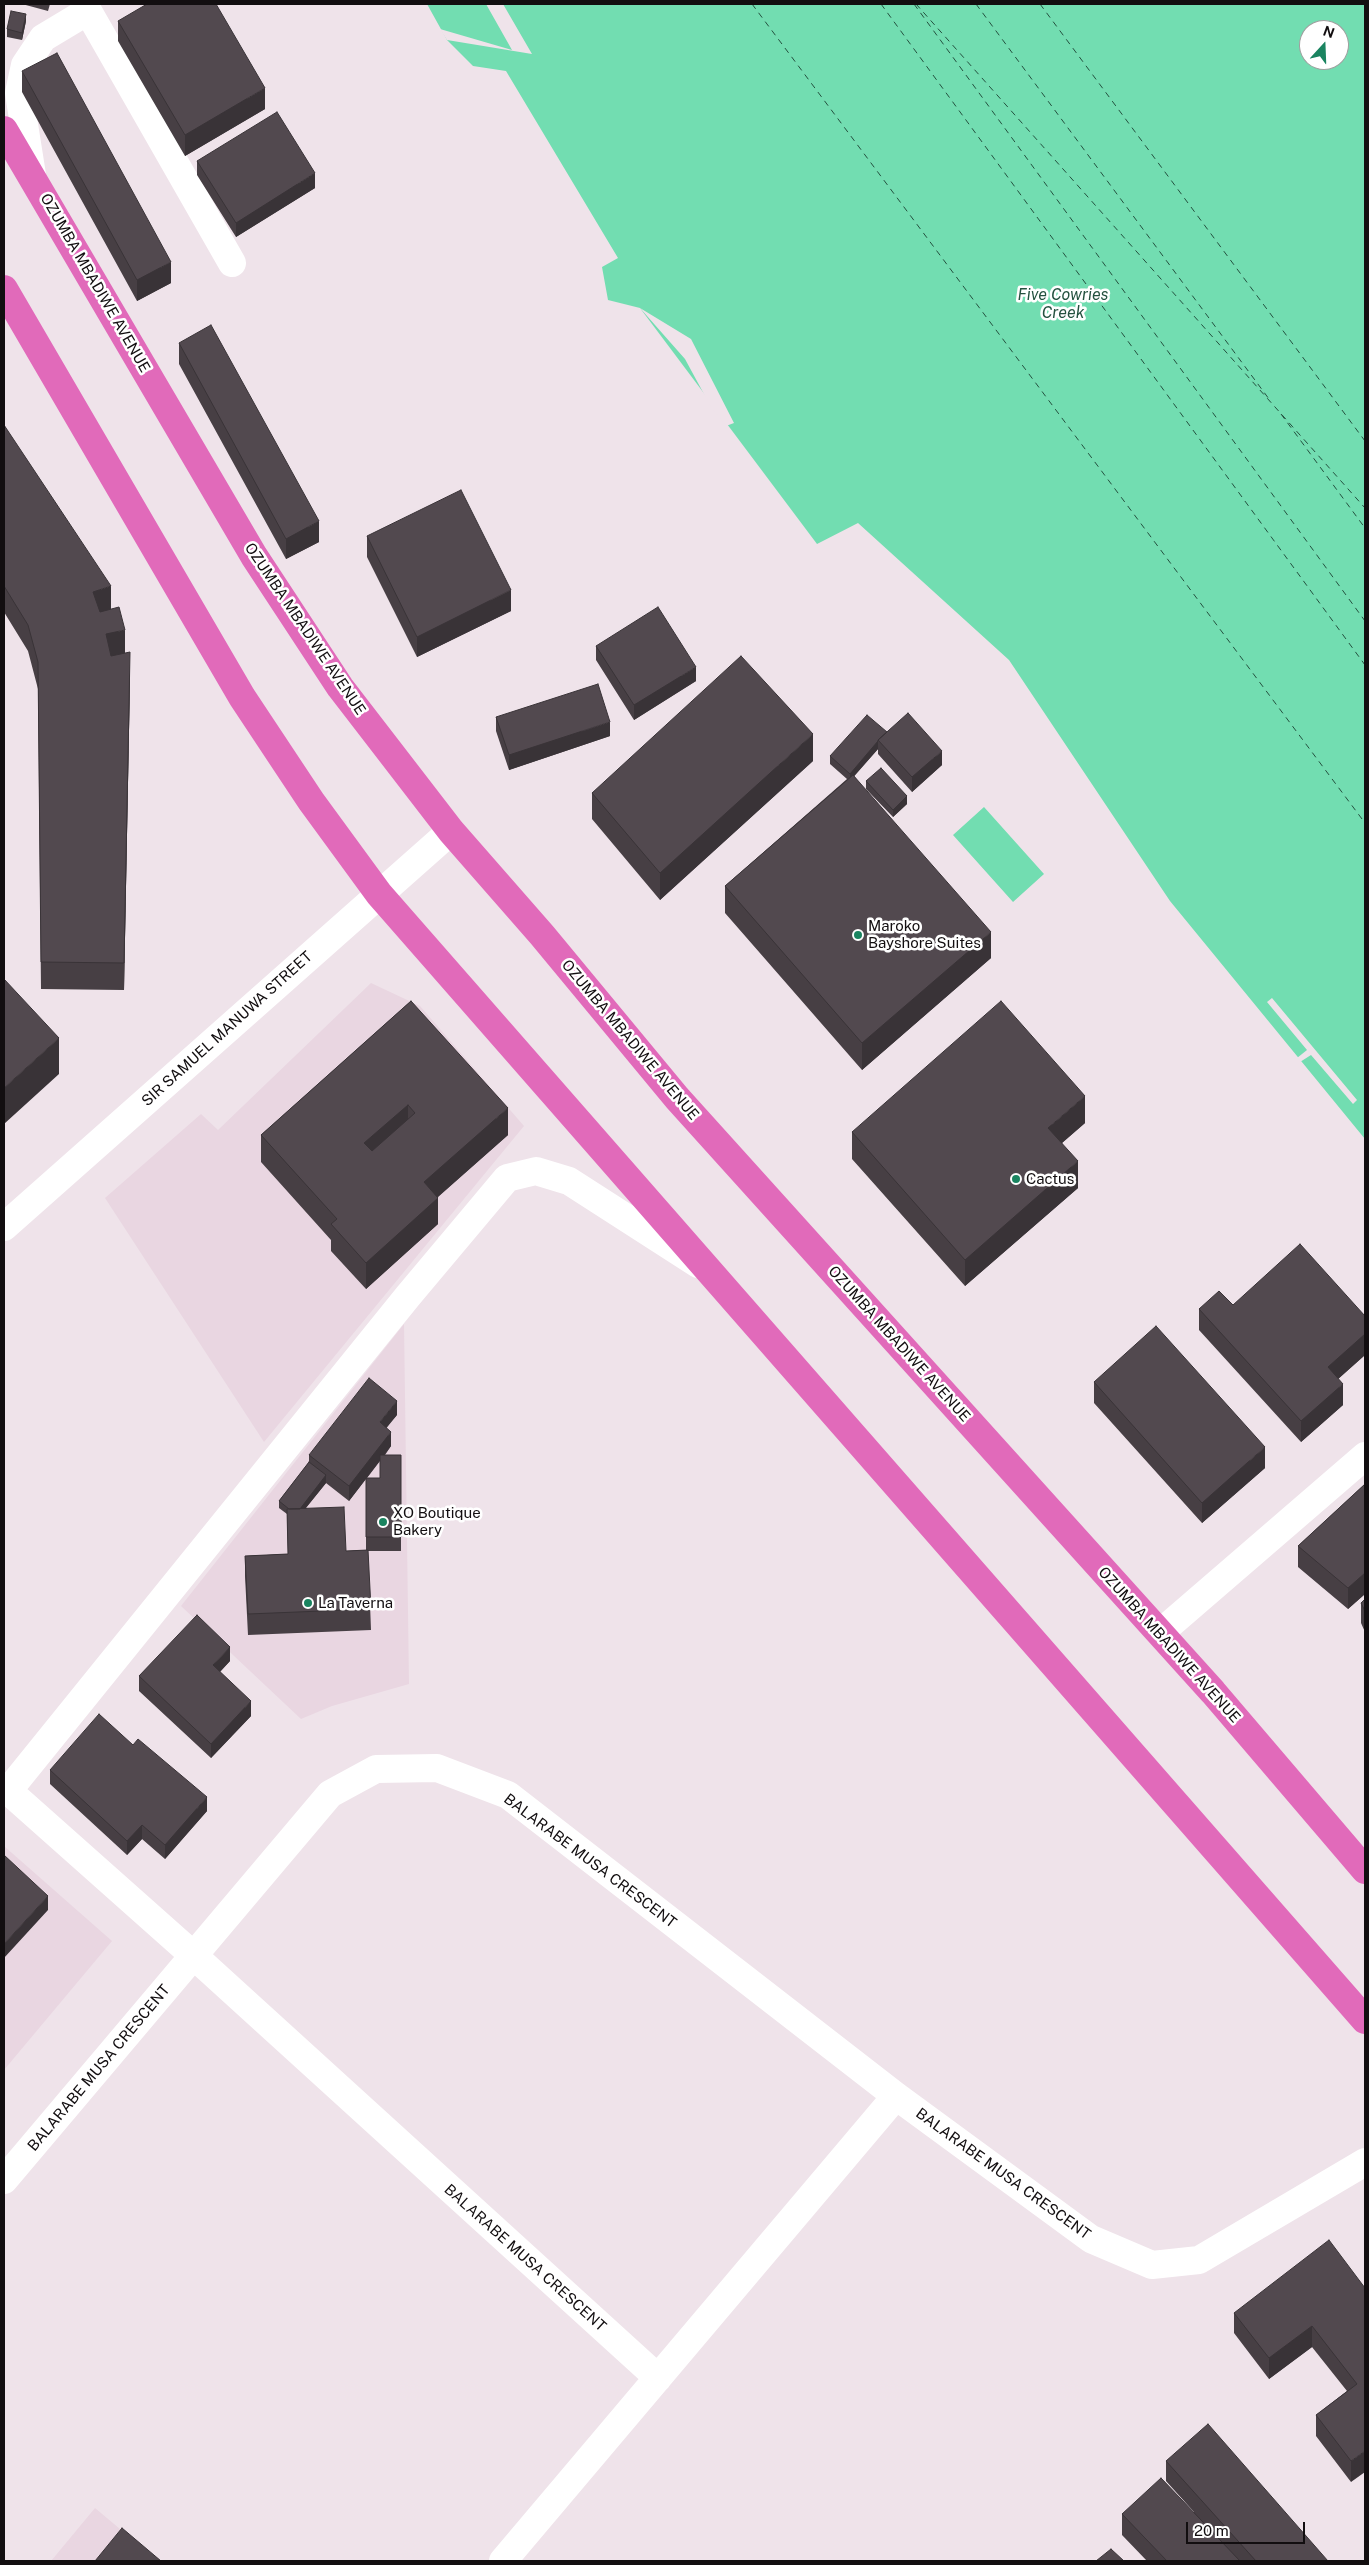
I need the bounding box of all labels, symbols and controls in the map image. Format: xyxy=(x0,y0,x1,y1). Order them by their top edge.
north arrow xyxy=(1299,20,1349,70)
text: N xyxy=(1321,22,1337,41)
street label: OZUMBA MBADIWE AVENUE xyxy=(36,190,154,376)
water label: Five Cowries Creek xyxy=(1018,285,1108,323)
street label: OZUMBA MBADIWE AVENUE xyxy=(241,540,369,718)
place label: Maroko Bayshore Suites xyxy=(868,917,981,952)
marker: Maroko Bayshore Suites xyxy=(852,929,864,941)
street label: SIR SAMUEL MANUWA STREET xyxy=(138,948,316,1110)
street label: OZUMBA MBADIWE AVENUE xyxy=(558,956,702,1124)
place label: Cactus xyxy=(1026,1170,1074,1188)
marker: Cactus xyxy=(1010,1173,1022,1185)
street label: OZUMBA MBADIWE AVENUE xyxy=(824,1262,974,1426)
place label: XO Boutique Bakery xyxy=(393,1504,481,1539)
marker: XO Boutique Bakery xyxy=(377,1516,389,1528)
street label: OZUMBA MBADIWE AVENUE xyxy=(1094,1563,1244,1727)
place label: La Taverna xyxy=(318,1594,393,1612)
marker: La Taverna xyxy=(302,1597,314,1609)
street label: BALARABE MUSA CRESCENT xyxy=(500,1790,680,1932)
street label: BALARABE MUSA CRESCENT xyxy=(24,1981,174,2155)
street label: BALARABE MUSA CRESCENT xyxy=(912,2105,1094,2243)
street label: BALARABE MUSA CRESCENT xyxy=(440,2181,610,2335)
scale bar xyxy=(1189,2512,1308,2544)
text: 20 m xyxy=(1194,2522,1229,2539)

